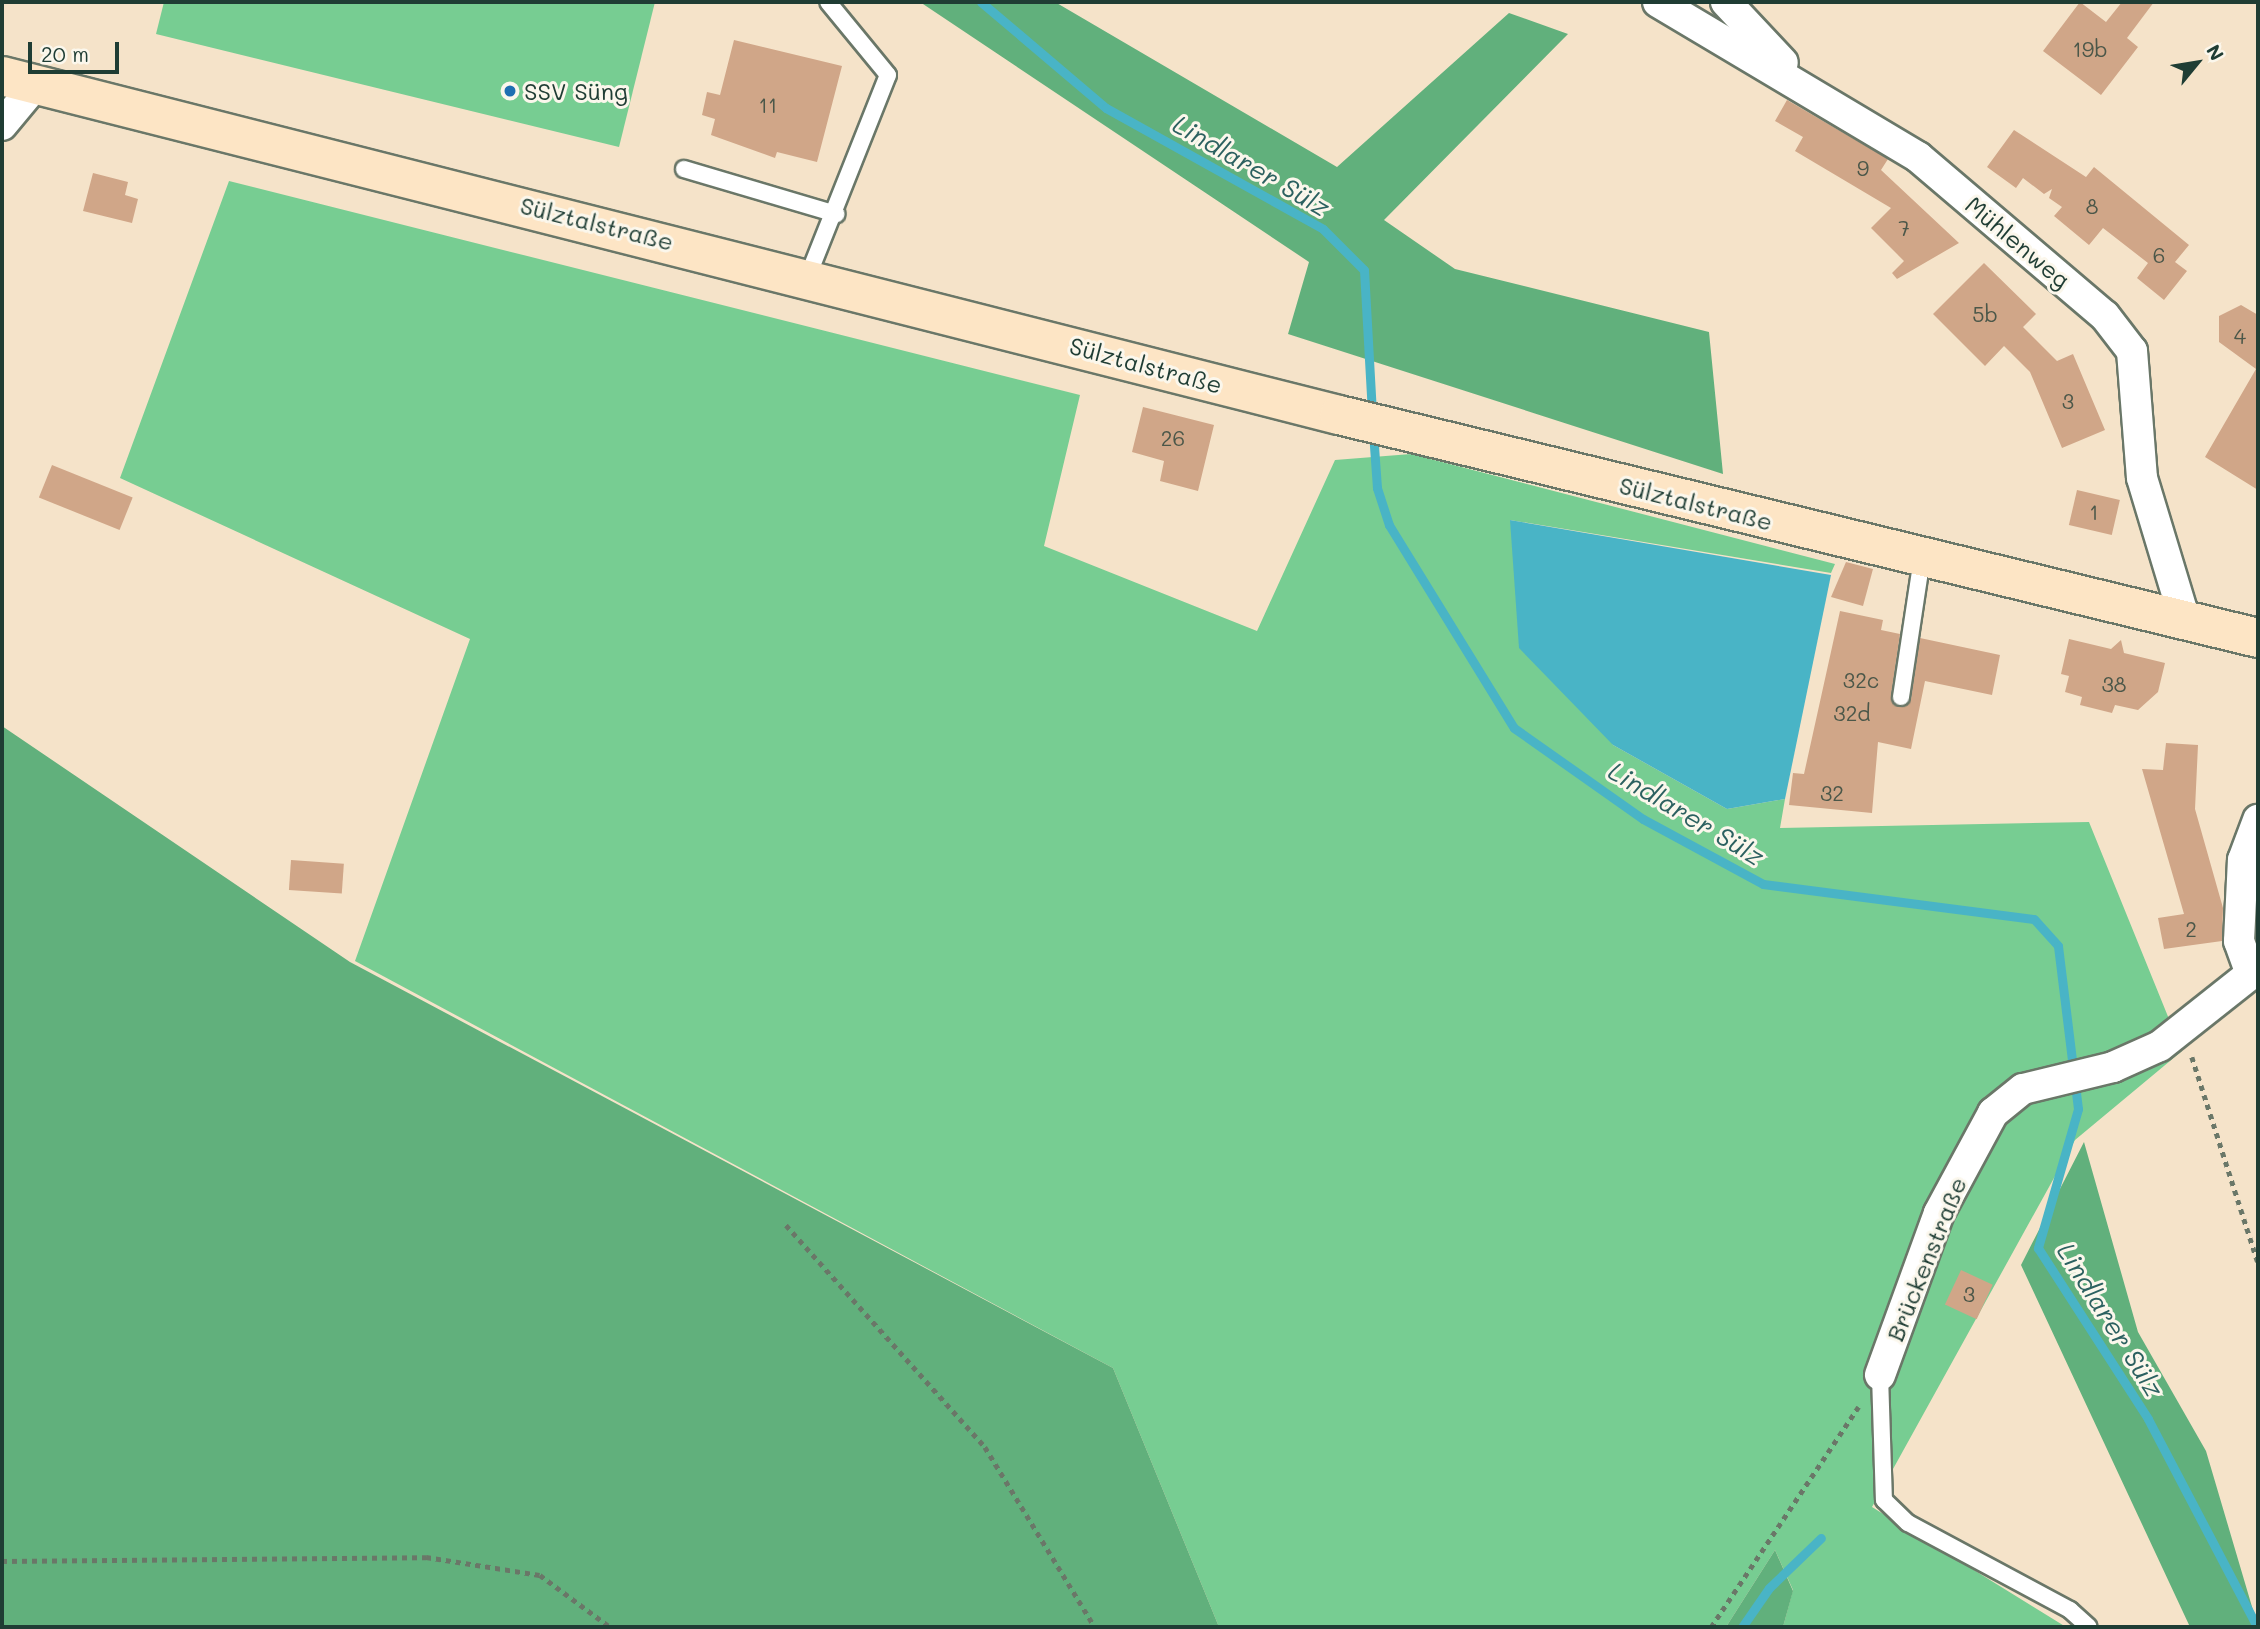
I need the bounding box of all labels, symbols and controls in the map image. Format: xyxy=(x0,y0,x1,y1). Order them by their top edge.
scale bar xyxy=(32,28,122,72)
north arrow xyxy=(2162,28,2232,98)
house number: 19b xyxy=(2072,36,2108,62)
text: 20 m xyxy=(41,40,89,67)
text: N xyxy=(2201,40,2230,65)
place label: SSV Süng xyxy=(524,77,628,105)
marker: SSV Süng xyxy=(502,83,518,99)
house number: 11 xyxy=(759,92,777,118)
water label: Lindlarer Sülz xyxy=(1167,109,1335,223)
house number: 9 xyxy=(1857,155,1869,181)
street label: Sülztalstraße xyxy=(517,190,677,256)
street label: Mühlenweg xyxy=(1960,190,2076,294)
house number: 8 xyxy=(2086,193,2098,219)
house number: 7 xyxy=(1898,215,1910,241)
house number: 6 xyxy=(2153,242,2165,268)
house number: 5b xyxy=(1972,301,1998,327)
house number: 4 xyxy=(2234,323,2246,349)
street label: Sülztalstraße xyxy=(1067,331,1225,399)
house number: 3 xyxy=(2062,388,2074,414)
house number: 26 xyxy=(1161,425,1185,451)
street label: Sülztalstraße xyxy=(1616,470,1776,536)
house number: 1 xyxy=(2089,499,2099,525)
house number: 32c xyxy=(1843,667,1879,693)
house number: 38 xyxy=(2101,671,2127,697)
house number: 32d xyxy=(1833,700,1871,726)
water label: Lindlarer Sülz xyxy=(1603,755,1769,873)
house number: 32 xyxy=(1820,780,1844,806)
house number: 2 xyxy=(2185,916,2197,942)
street label: Brückenstraße xyxy=(1880,1173,1972,1345)
water label: Lindlarer Sülz xyxy=(2050,1237,2170,1403)
house number: 3 xyxy=(1963,1281,1975,1307)

